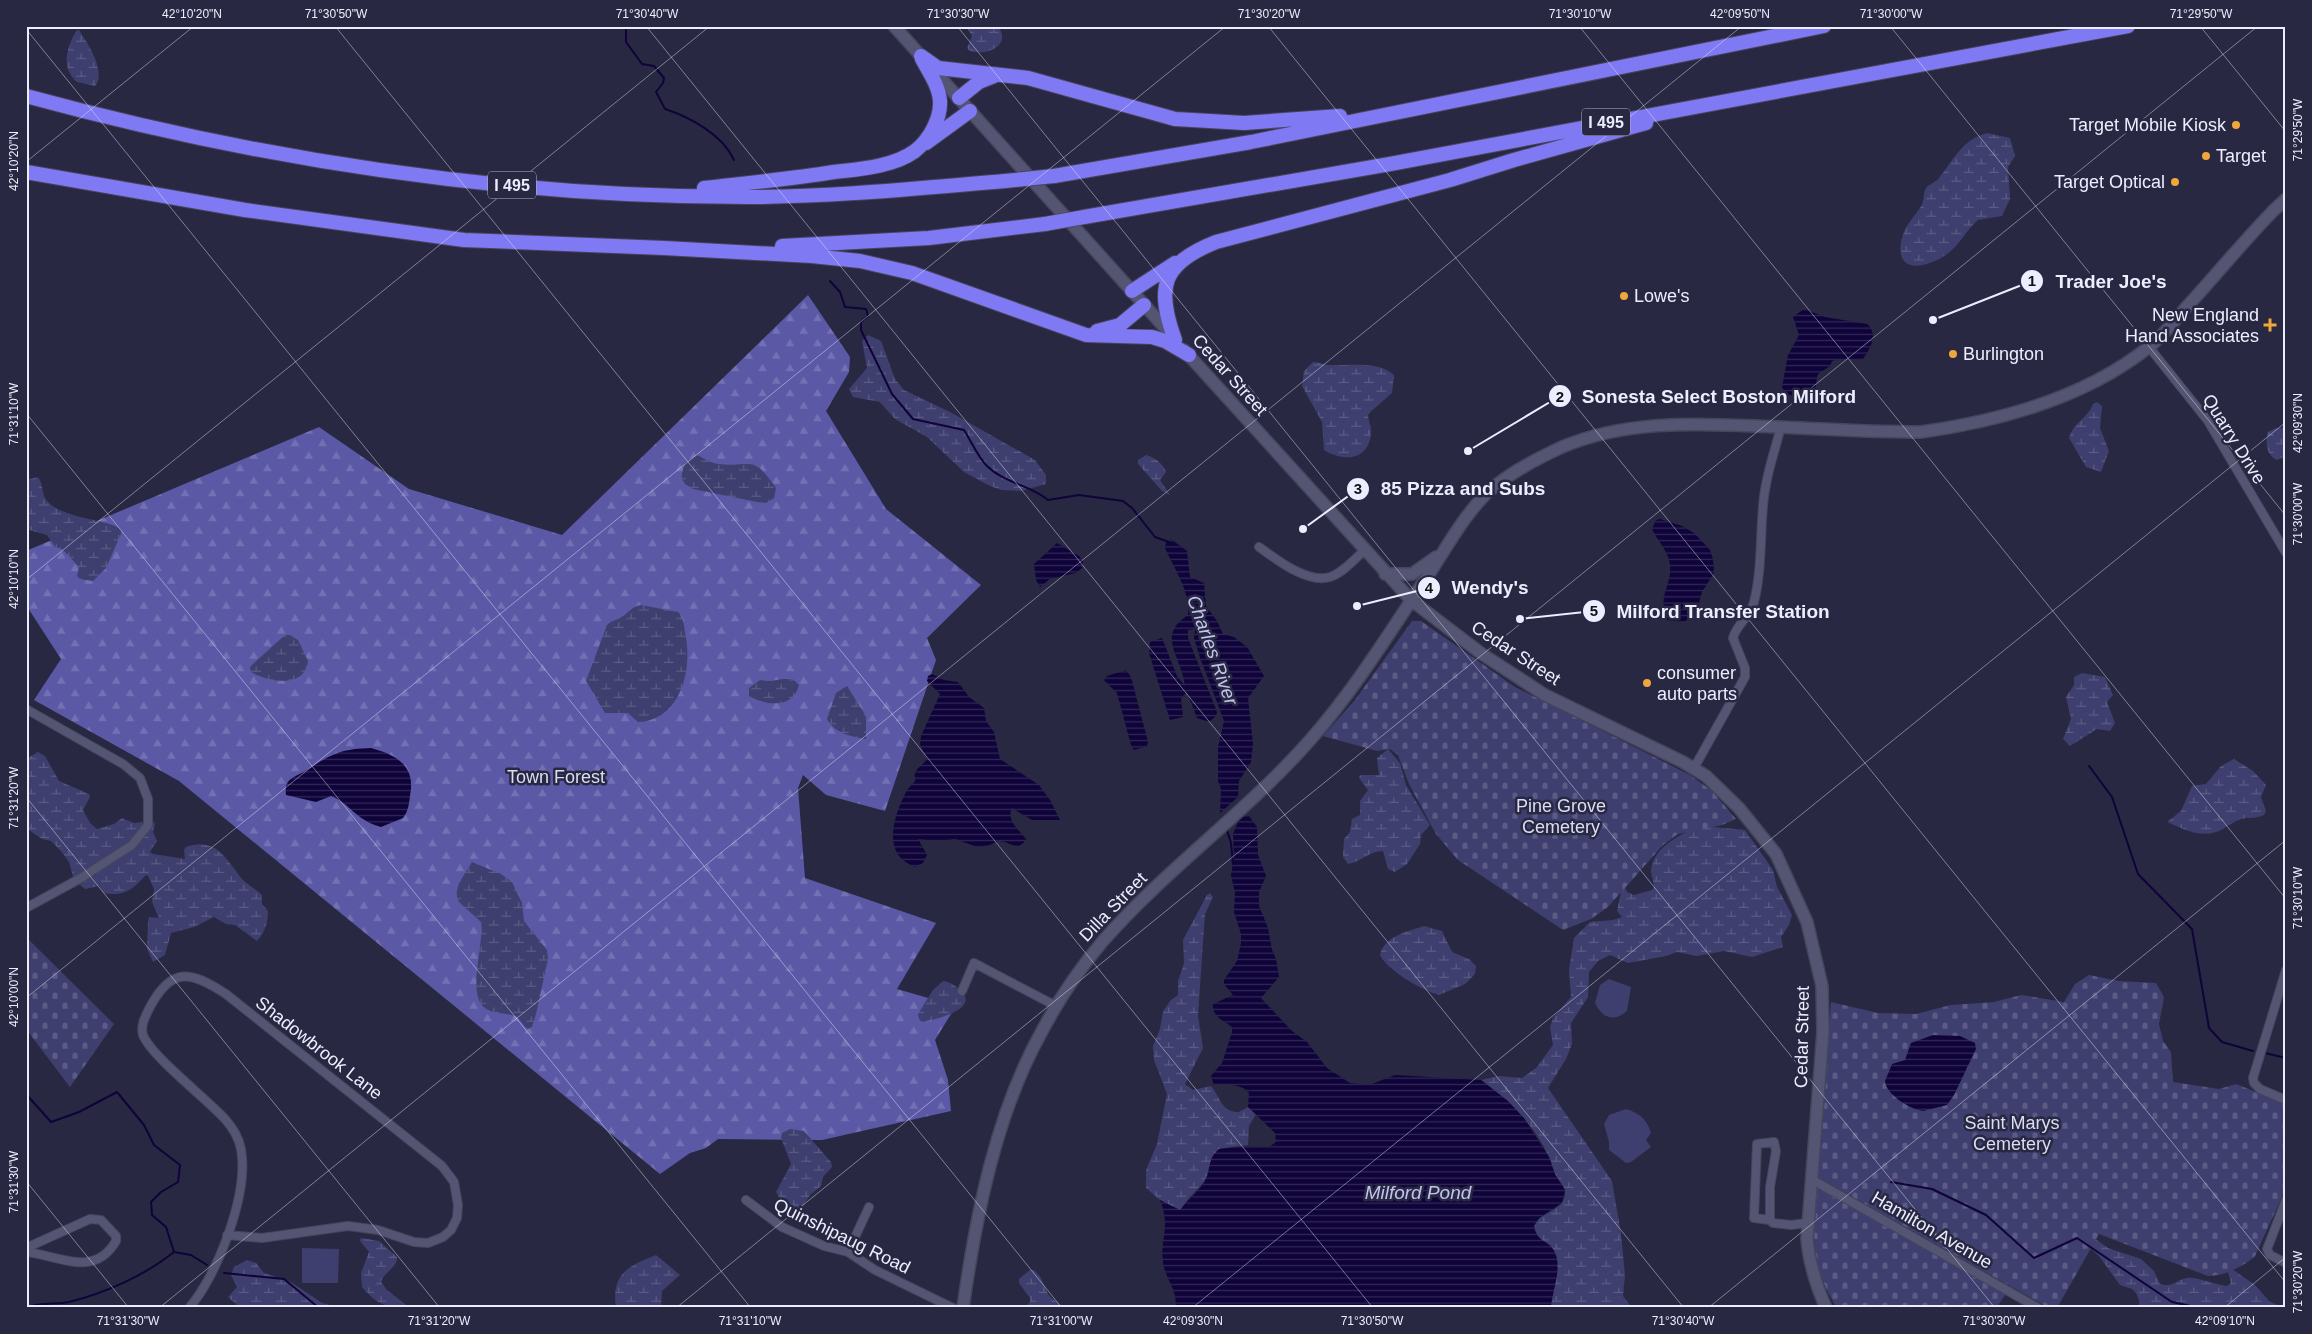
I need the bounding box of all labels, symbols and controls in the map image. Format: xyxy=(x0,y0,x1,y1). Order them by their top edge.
text: 42°10'20"N xyxy=(162,7,222,21)
text: 71°30'50"W xyxy=(305,7,368,21)
text: 71°30'40"W xyxy=(616,7,679,21)
text: 71°30'30"W xyxy=(927,7,990,21)
text: 71°30'20"W xyxy=(1238,7,1301,21)
text: 71°30'10"W xyxy=(1549,7,1612,21)
text: 42°09'50"N xyxy=(1710,7,1770,21)
text: 71°30'00"W xyxy=(1860,7,1923,21)
text: 71°29'50"W xyxy=(2170,7,2233,21)
text: 71°29'50"W xyxy=(2291,98,2305,161)
road number: I 495 xyxy=(1582,108,1630,136)
place label: Target Mobile Kiosk xyxy=(2069,115,2227,135)
marker: Target Mobile Kiosk xyxy=(2230,119,2242,131)
text: 42°10'20"N xyxy=(7,131,21,191)
place label: Target xyxy=(2216,146,2266,166)
marker: Target xyxy=(2200,150,2212,162)
road number: I 495 xyxy=(488,172,536,198)
place label: Target Optical xyxy=(2054,172,2165,192)
marker: Target Optical xyxy=(2169,176,2181,188)
callout: Trader Joe's xyxy=(2020,264,2176,298)
text: Trader Joe's xyxy=(2055,271,2167,292)
text: 1 xyxy=(2028,272,2036,289)
place label: Lowe's xyxy=(1634,286,1689,306)
marker: Lowe's xyxy=(1618,290,1630,302)
place label: New England Hand Associates xyxy=(2125,305,2259,346)
marker: New England Hand Associates xyxy=(2263,318,2277,332)
street label: Cedar Street xyxy=(1188,330,1272,420)
place label: Burlington xyxy=(1963,344,2044,364)
marker: Burlington xyxy=(1947,348,1959,360)
callout: Sonesta Select Boston Milford xyxy=(1547,379,1867,413)
text: 71°31'10"W xyxy=(7,382,21,445)
text: Sonesta Select Boston Milford xyxy=(1582,386,1856,407)
text: 2 xyxy=(1556,388,1564,405)
street label: Quarry Drive xyxy=(2198,390,2270,488)
text: 42°09'30"N xyxy=(2291,393,2305,453)
callout: 85 Pizza and Subs xyxy=(1346,472,1556,506)
text: 85 Pizza and Subs xyxy=(1381,478,1545,499)
text: 3 xyxy=(1354,480,1362,497)
text: 71°30'00"W xyxy=(2291,482,2305,545)
text: 42°10'10"N xyxy=(7,549,21,609)
callout: Wendy's xyxy=(1417,571,1539,605)
text: Wendy's xyxy=(1451,577,1529,598)
text: 4 xyxy=(1425,579,1434,596)
water label: Charles River xyxy=(1183,593,1242,708)
callout: Milford Transfer Station xyxy=(1582,594,1840,628)
text: Milford Transfer Station xyxy=(1616,601,1830,622)
text: 5 xyxy=(1590,602,1598,619)
street label: Cedar Street xyxy=(1468,617,1564,689)
place label: consumer auto parts xyxy=(1657,663,1737,704)
marker: consumer auto parts xyxy=(1641,677,1653,689)
text: 71°31'20"W xyxy=(7,766,21,829)
park label: Town Forest xyxy=(507,767,605,787)
park label: Pine Grove Cemetery xyxy=(1516,796,1606,837)
text: 71°30'10"W xyxy=(2291,866,2305,929)
street label: Dilla Street xyxy=(1075,868,1151,946)
text: 42°10'00"N xyxy=(7,967,21,1027)
street label: Cedar Street xyxy=(1791,986,1813,1088)
street label: Shadowbrook Lane xyxy=(252,992,386,1104)
park label: Saint Marys Cemetery xyxy=(1964,1113,2060,1154)
text: 71°31'30"W xyxy=(7,1150,21,1213)
water label: Milford Pond xyxy=(1365,1182,1473,1203)
street label: Hamilton Avenue xyxy=(1868,1187,1996,1273)
street label: Quinshipaug Road xyxy=(771,1194,913,1278)
text: 71°30'20"W xyxy=(2291,1250,2305,1313)
text: 71°31'30"W xyxy=(97,1314,160,1328)
text: 71°31'20"W xyxy=(408,1314,471,1328)
text: 71°31'10"W xyxy=(719,1314,782,1328)
text: 71°31'00"W xyxy=(1030,1314,1093,1328)
text: 42°09'30"N xyxy=(1163,1314,1223,1328)
text: 71°30'50"W xyxy=(1341,1314,1404,1328)
text: 71°30'40"W xyxy=(1652,1314,1715,1328)
text: 71°30'30"W xyxy=(1963,1314,2026,1328)
text: 42°09'10"N xyxy=(2195,1314,2255,1328)

